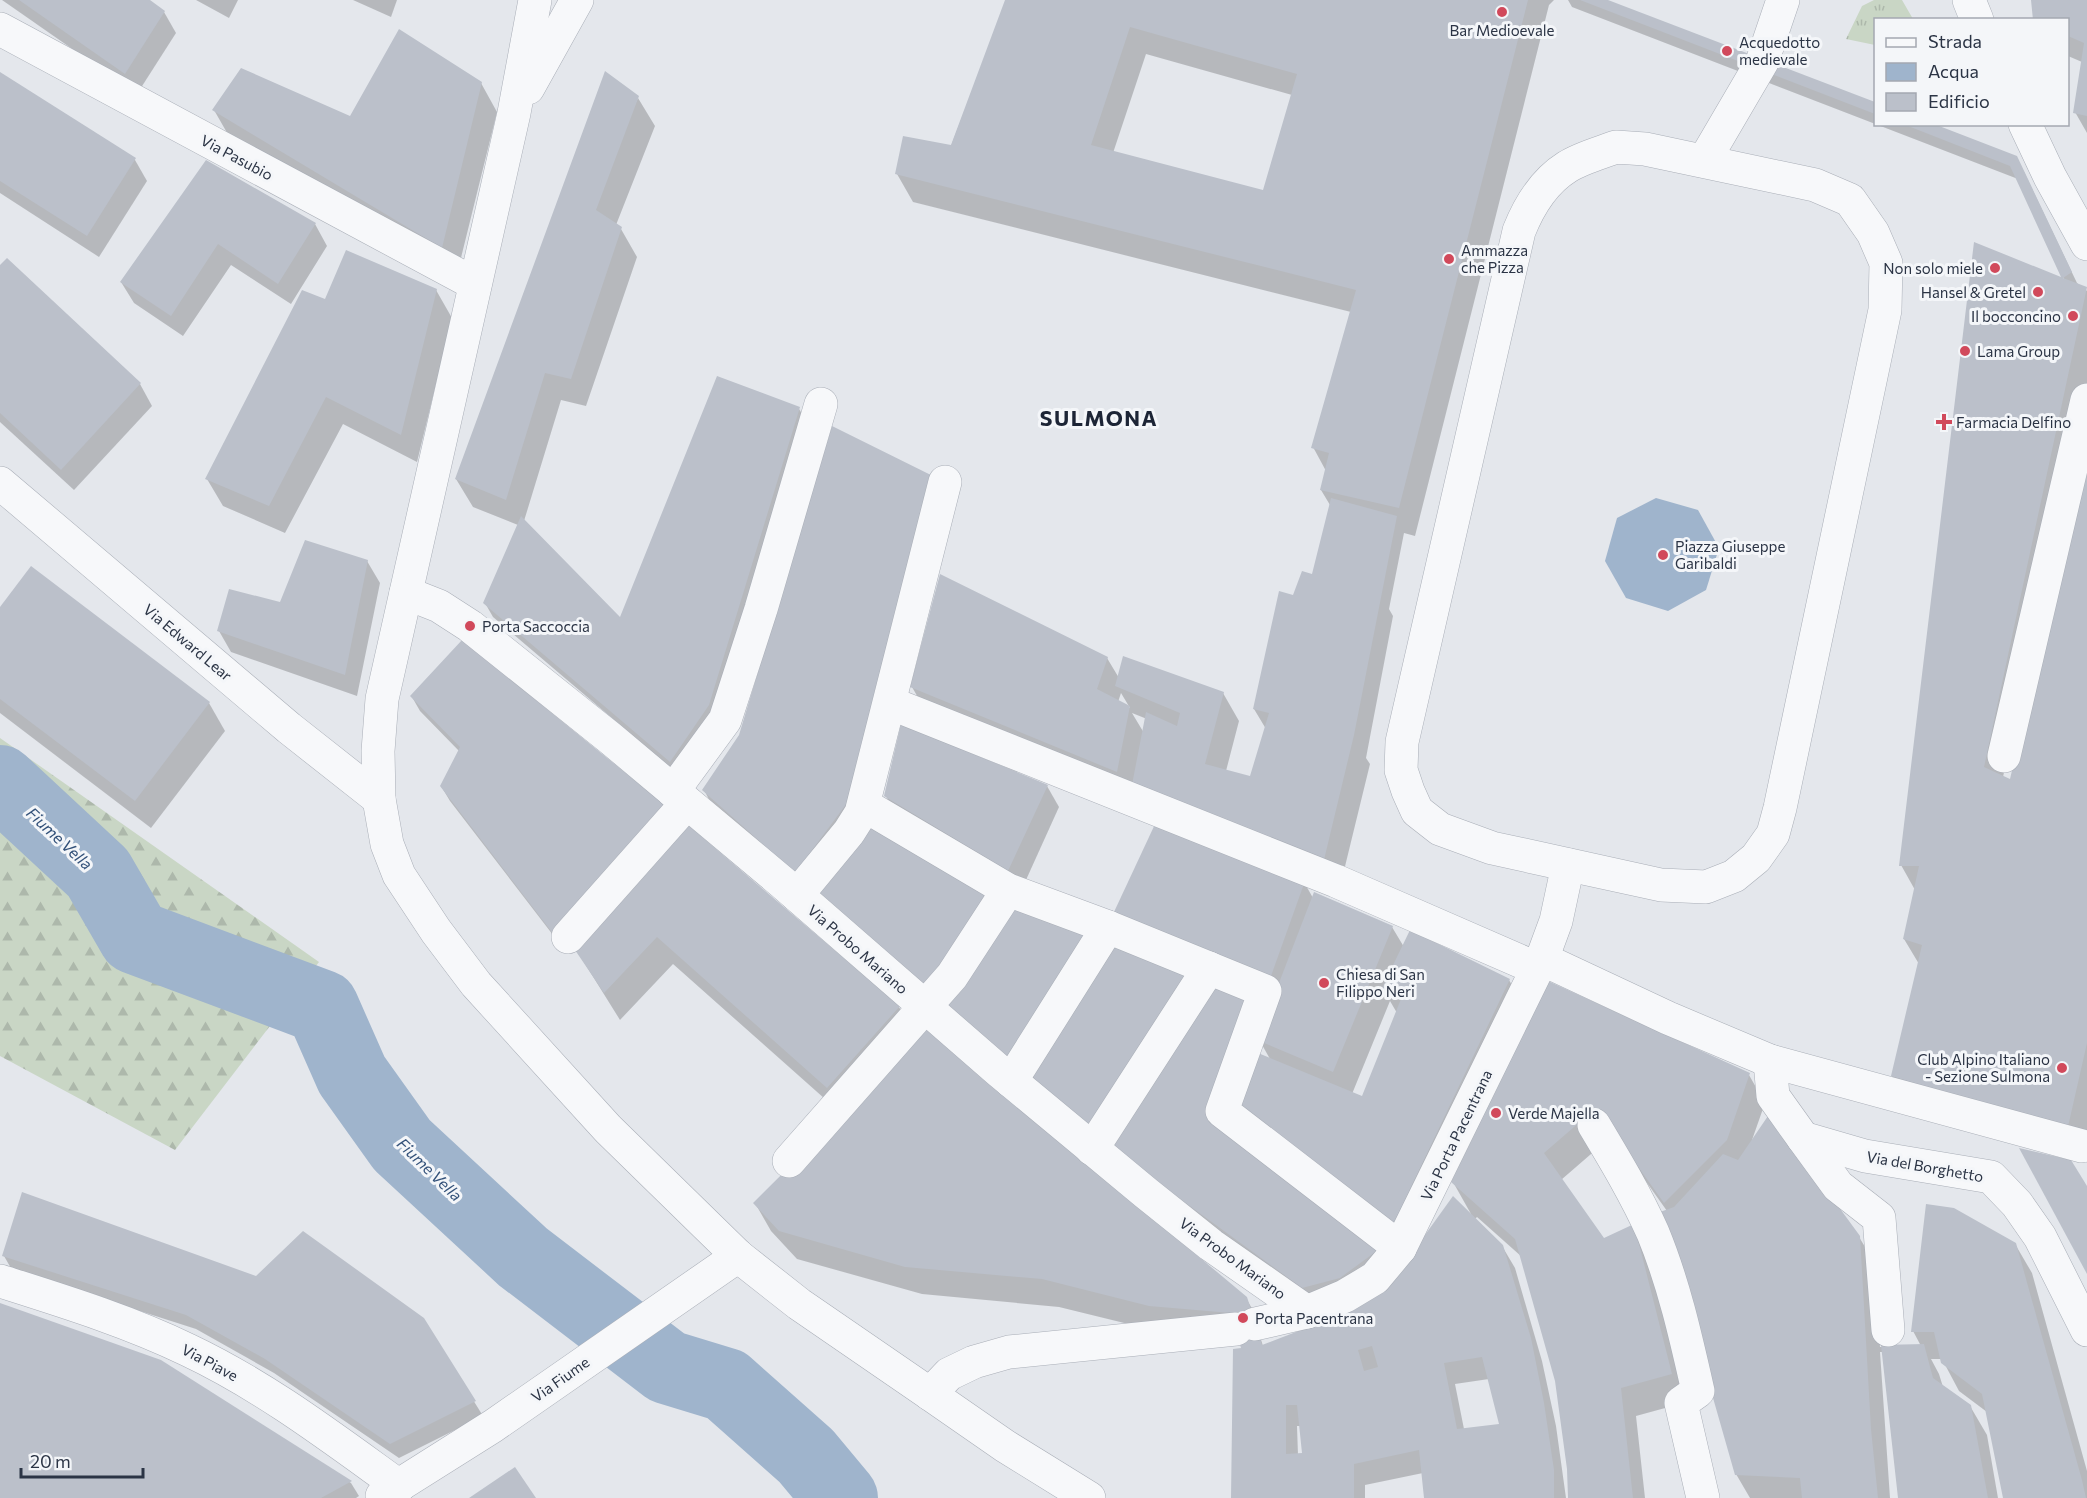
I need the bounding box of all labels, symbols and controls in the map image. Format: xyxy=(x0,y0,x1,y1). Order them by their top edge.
marker: Bar Medioevale xyxy=(1495,5,1509,19)
legend xyxy=(1874,18,2069,126)
place label: Bar Medioevale xyxy=(1450,21,1555,39)
text: Strada xyxy=(1928,30,1982,52)
place label: Acquedotto medievale xyxy=(1739,33,1820,68)
marker: Acquedotto medievale xyxy=(1720,44,1734,58)
text: Acqua xyxy=(1928,60,1979,82)
text: Edificio xyxy=(1928,90,1990,112)
street label: Via Pasubio xyxy=(198,131,276,184)
place label: Ammazza che Pizza xyxy=(1461,241,1528,276)
marker: Ammazza che Pizza xyxy=(1442,252,1456,266)
place label: Non solo miele xyxy=(1883,259,1983,277)
marker: Non solo miele xyxy=(1988,261,2002,275)
place label: Hansel & Gretel xyxy=(1921,283,2026,301)
marker: Hansel & Gretel xyxy=(2031,285,2045,299)
place label: Il bocconcino xyxy=(1971,307,2061,325)
marker: Il bocconcino xyxy=(2066,309,2080,323)
place label: Lama Group xyxy=(1977,342,2060,360)
marker: Lama Group xyxy=(1958,344,1972,358)
district label: SULMONA xyxy=(1040,405,1158,430)
place label: Farmacia Delfino xyxy=(1956,413,2071,431)
marker: Farmacia Delfino xyxy=(1937,415,1951,429)
place label: Piazza Giuseppe Garibaldi xyxy=(1675,537,1785,572)
marker: Piazza Giuseppe Garibaldi xyxy=(1656,548,1670,562)
street label: Via Edward Lear xyxy=(140,600,236,684)
place label: Porta Saccoccia xyxy=(482,617,590,635)
marker: Porta Saccoccia xyxy=(463,619,477,633)
water label: Fiume Vella xyxy=(23,803,97,873)
street label: Via Probo Mariano xyxy=(804,901,912,997)
place label: Chiesa di San Filippo Neri xyxy=(1336,965,1425,1000)
marker: Chiesa di San Filippo Neri xyxy=(1317,976,1331,990)
place label: Club Alpino Italiano - Sezione Sulmona xyxy=(1917,1050,2050,1085)
marker: Club Alpino Italiano - Sezione Sulmona xyxy=(2055,1061,2069,1075)
street label: Via Porta Pacentrana xyxy=(1416,1067,1496,1203)
place label: Verde Majella xyxy=(1508,1104,1600,1122)
marker: Verde Majella xyxy=(1489,1106,1503,1120)
water label: Fiume Vella xyxy=(394,1133,466,1205)
street label: Via del Borghetto xyxy=(1865,1147,1985,1185)
street label: Via Probo Mariano xyxy=(1176,1213,1290,1303)
place label: Porta Pacentrana xyxy=(1255,1309,1373,1327)
marker: Porta Pacentrana xyxy=(1236,1311,1250,1325)
street label: Via Piave xyxy=(179,1340,241,1384)
street label: Via Fiume xyxy=(528,1352,593,1406)
scale bar xyxy=(21,1441,142,1479)
text: 20 m xyxy=(30,1450,71,1472)

